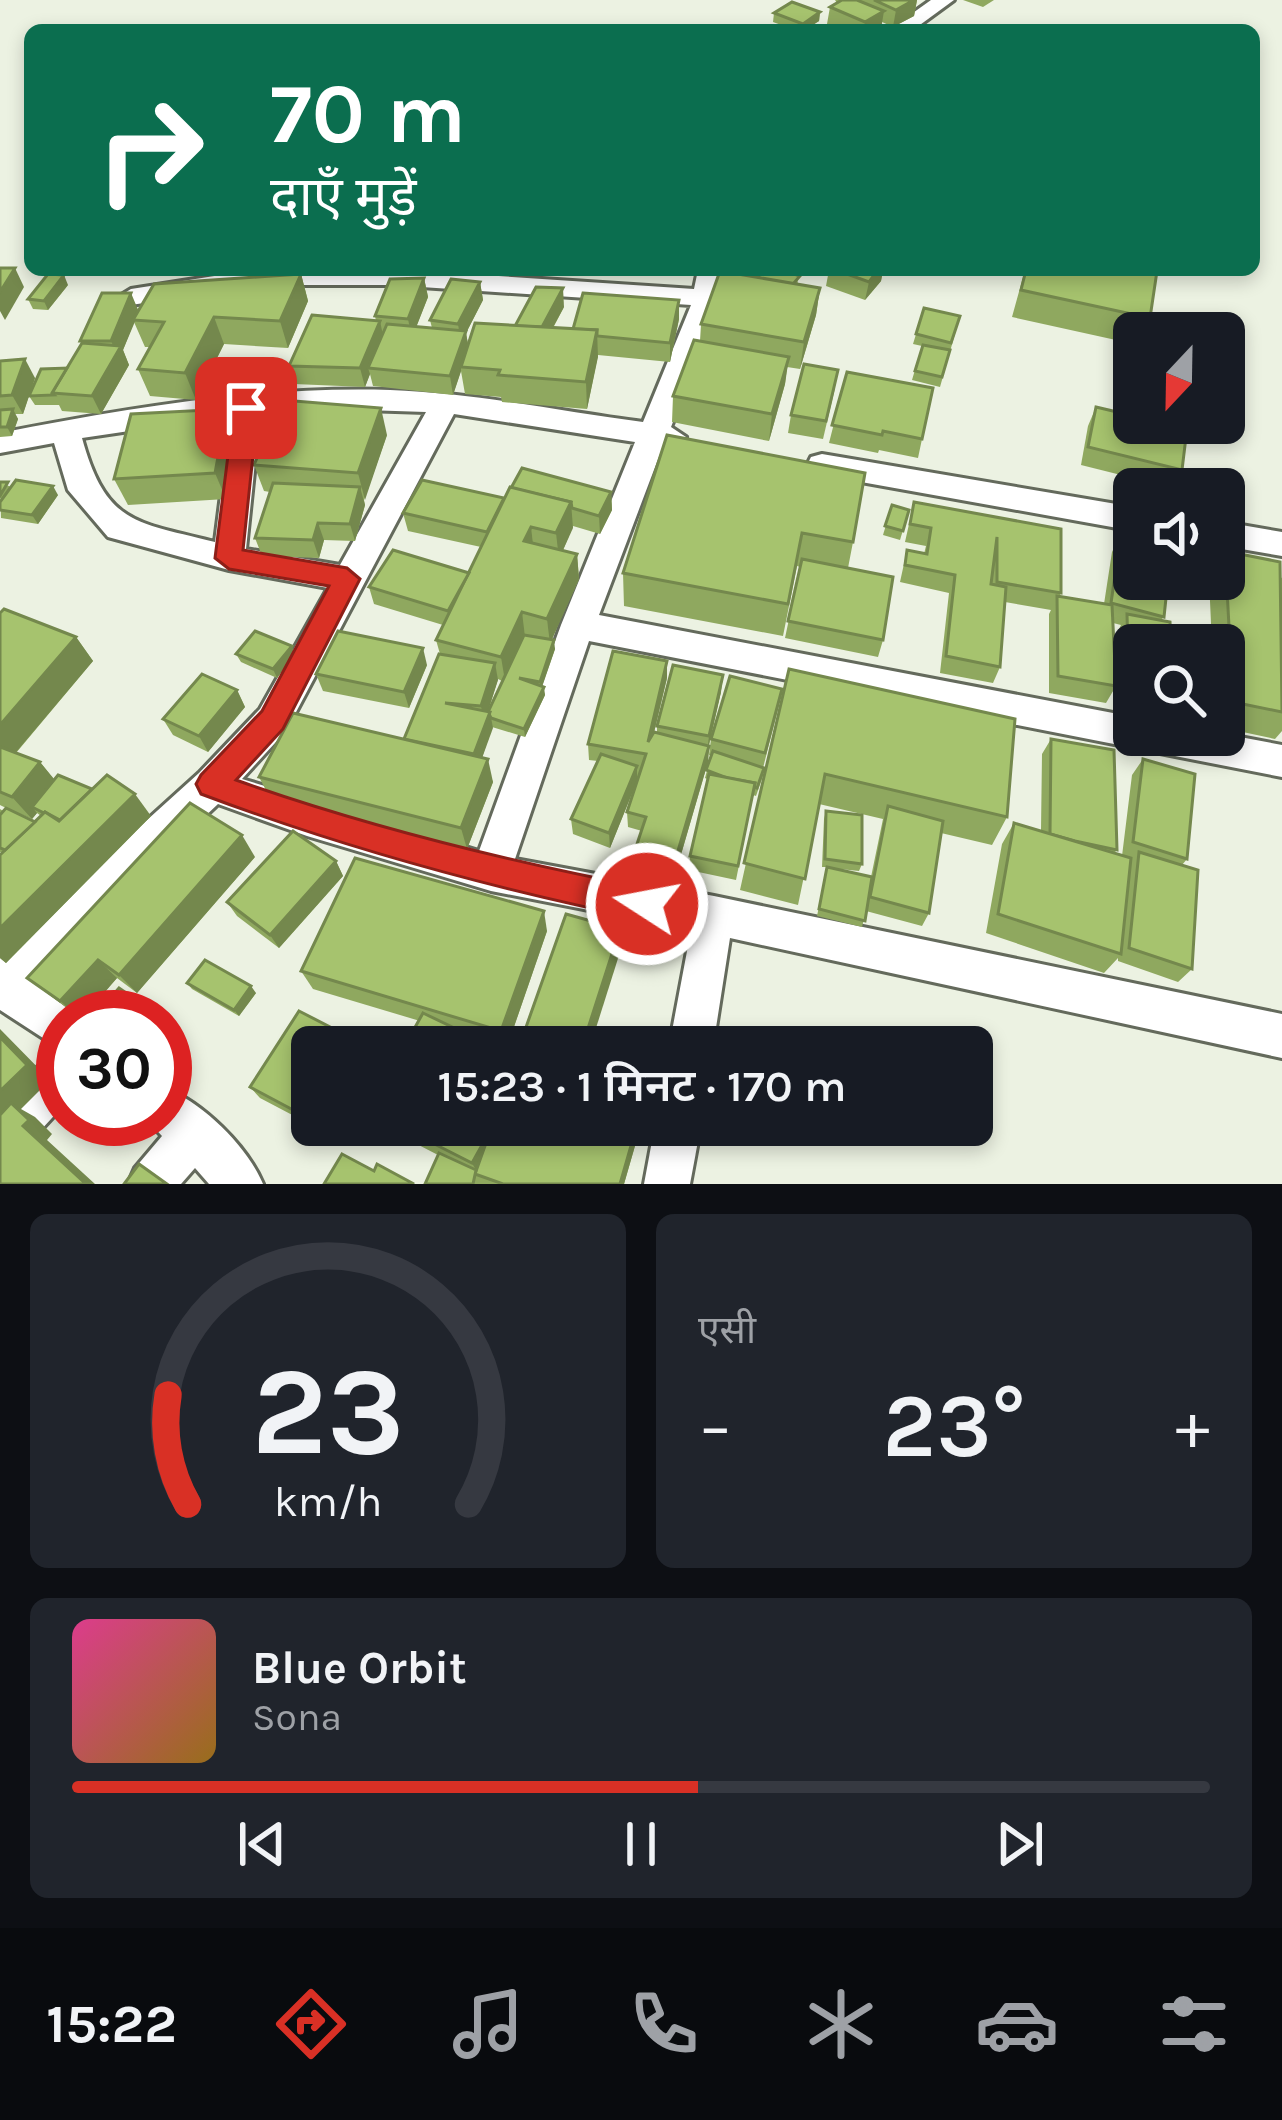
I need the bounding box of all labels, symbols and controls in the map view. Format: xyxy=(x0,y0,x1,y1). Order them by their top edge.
text: 70 m xyxy=(270,65,466,163)
icon: right xyxy=(72,72,228,228)
text: दाएँ मुड़ें xyxy=(270,165,417,229)
north arrow xyxy=(1113,312,1245,444)
map controls xyxy=(1113,312,1245,756)
pin xyxy=(195,357,297,459)
icon: arrive xyxy=(213,375,279,441)
button: sound xyxy=(1113,468,1245,600)
button: search xyxy=(1113,624,1245,756)
position arrow xyxy=(584,841,710,967)
speed limit sign: 30 xyxy=(36,990,192,1146)
text: 15:23 · 1 मिनट · 170 m xyxy=(438,1060,846,1112)
text: एसी xyxy=(698,1307,756,1353)
text: 23 xyxy=(251,1339,405,1484)
text: 23° xyxy=(883,1373,1025,1479)
text: − xyxy=(698,1387,733,1465)
text: + xyxy=(1175,1387,1210,1465)
text: km/h xyxy=(274,1477,382,1527)
text: Blue Orbit xyxy=(252,1642,467,1694)
text: Sona xyxy=(252,1694,342,1740)
icon: previous xyxy=(229,1811,295,1877)
icon: pause xyxy=(608,1811,674,1877)
icon: next xyxy=(987,1811,1053,1877)
icon: directions xyxy=(269,1982,353,2066)
icon: music xyxy=(446,1982,530,2066)
icon: phone xyxy=(622,1982,706,2066)
icon: climate xyxy=(799,1982,883,2066)
icon: car xyxy=(975,1982,1059,2066)
icon: filters xyxy=(1152,1982,1236,2066)
text: 15:22 xyxy=(46,1992,177,2056)

